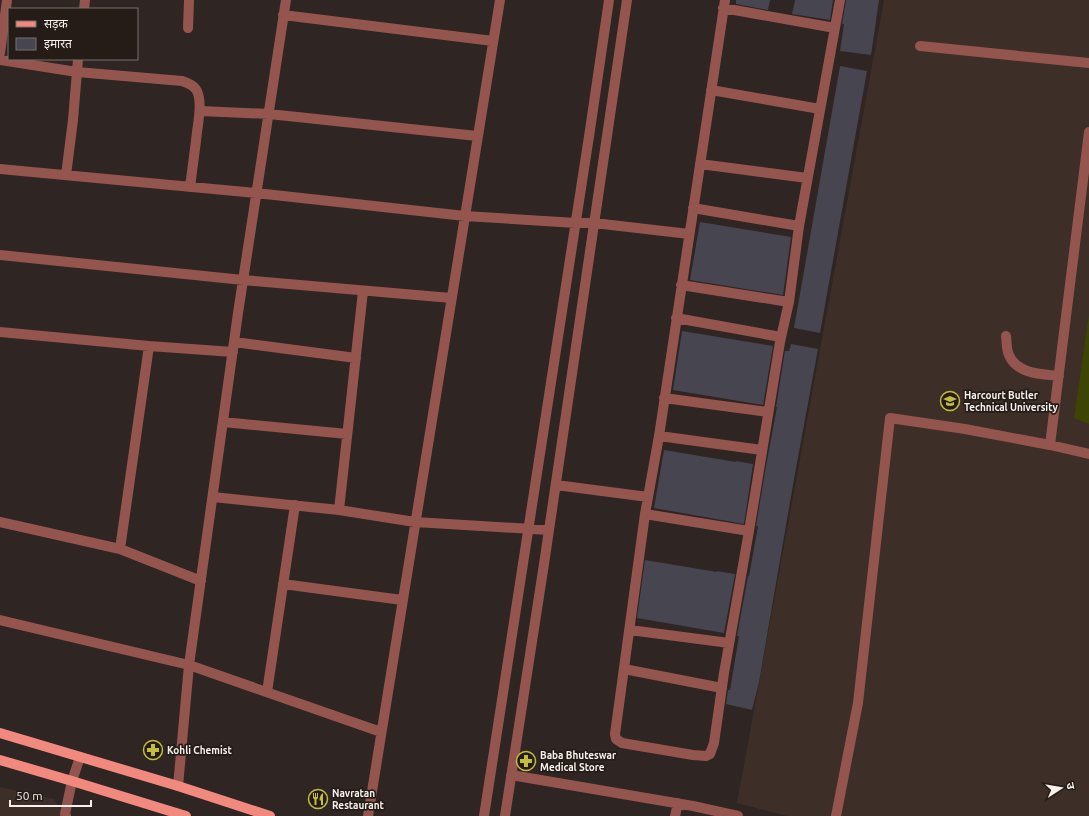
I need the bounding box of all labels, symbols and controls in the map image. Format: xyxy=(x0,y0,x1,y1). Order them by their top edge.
legend xyxy=(8,8,138,60)
text: सड़क xyxy=(44,17,69,31)
text: इमारत xyxy=(44,37,73,51)
school or university icon: Harcourt Butler Technical University xyxy=(939,390,961,412)
place label: Harcourt Butler Technical University xyxy=(964,390,1059,413)
pharmacy icon: Kohli Chemist xyxy=(142,739,164,761)
place label: Kohli Chemist xyxy=(167,745,232,756)
pharmacy icon: Baba Bhuteswar Medical Store xyxy=(515,750,537,772)
place label: Baba Bhuteswar Medical Store xyxy=(540,750,617,773)
north arrow xyxy=(1041,768,1081,808)
scale bar xyxy=(10,782,91,808)
text: उ xyxy=(1064,782,1077,791)
restaurant icon: Navratan Restaurant xyxy=(307,788,329,810)
place label: Navratan Restaurant xyxy=(332,788,385,811)
text: 50 m xyxy=(16,789,43,802)

